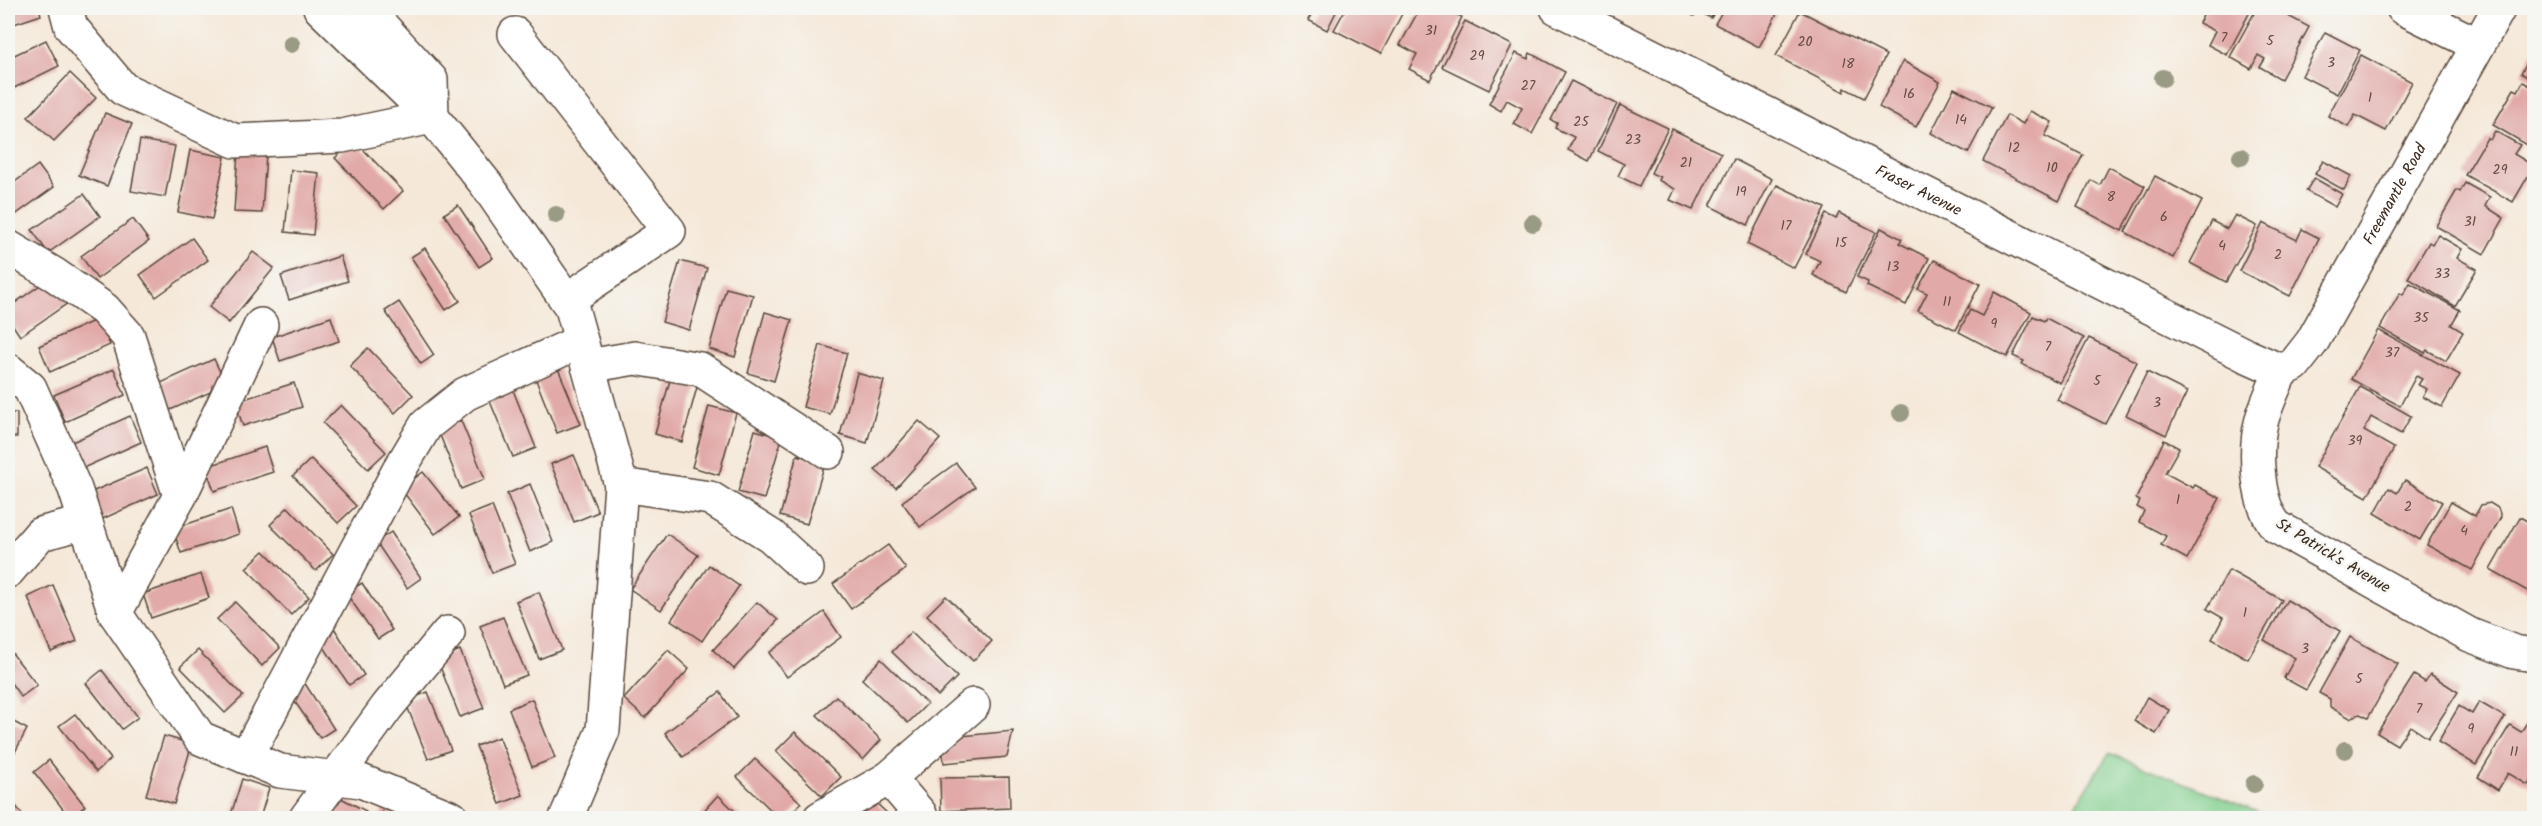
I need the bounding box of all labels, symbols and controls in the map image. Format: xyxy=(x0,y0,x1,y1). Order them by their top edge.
house number: 31 xyxy=(1425,20,1437,42)
house number: 7 xyxy=(2221,27,2228,49)
house number: 5 xyxy=(2266,30,2275,52)
house number: 20 xyxy=(1797,31,1813,53)
house number: 29 xyxy=(1470,45,1485,67)
house number: 3 xyxy=(2327,52,2335,74)
house number: 18 xyxy=(1842,53,1855,75)
house number: 27 xyxy=(1521,75,1536,97)
house number: 16 xyxy=(1903,83,1915,105)
house number: 1 xyxy=(2368,87,2372,109)
house number: 14 xyxy=(1955,109,1967,131)
house number: 25 xyxy=(1573,111,1590,133)
house number: 23 xyxy=(1625,129,1641,151)
house number: 12 xyxy=(2008,137,2020,159)
street label: Freemantle Road xyxy=(2356,138,2434,249)
house number: 21 xyxy=(1680,152,1692,174)
house number: 10 xyxy=(2046,157,2058,179)
street label: Fraser Avenue xyxy=(1871,158,1966,223)
house number: 29 xyxy=(2493,159,2508,181)
house number: 19 xyxy=(1735,181,1747,203)
house number: 8 xyxy=(2107,186,2116,208)
house number: 6 xyxy=(2160,206,2168,228)
house number: 31 xyxy=(2464,211,2476,233)
house number: 17 xyxy=(1781,215,1792,237)
house number: 15 xyxy=(1835,232,1848,254)
house number: 4 xyxy=(2218,235,2226,257)
house number: 2 xyxy=(2274,244,2282,266)
house number: 13 xyxy=(1887,256,1899,278)
house number: 33 xyxy=(2434,263,2450,285)
house number: 11 xyxy=(1943,291,1951,313)
house number: 35 xyxy=(2413,307,2430,329)
house number: 9 xyxy=(1991,313,1998,335)
house number: 7 xyxy=(2045,336,2052,358)
house number: 37 xyxy=(2385,342,2400,364)
house number: 5 xyxy=(2093,370,2102,392)
house number: 3 xyxy=(2153,392,2161,414)
house number: 39 xyxy=(2348,430,2363,452)
house number: 1 xyxy=(2176,489,2180,511)
house number: 2 xyxy=(2404,496,2412,518)
street label: St Patrick's Avenue xyxy=(2271,512,2395,600)
house number: 4 xyxy=(2460,520,2468,542)
house number: 1 xyxy=(2243,602,2247,624)
house number: 3 xyxy=(2301,638,2309,660)
house number: 5 xyxy=(2355,668,2364,690)
house number: 7 xyxy=(2416,698,2423,720)
house number: 9 xyxy=(2468,718,2475,740)
house number: 11 xyxy=(2510,741,2518,763)

